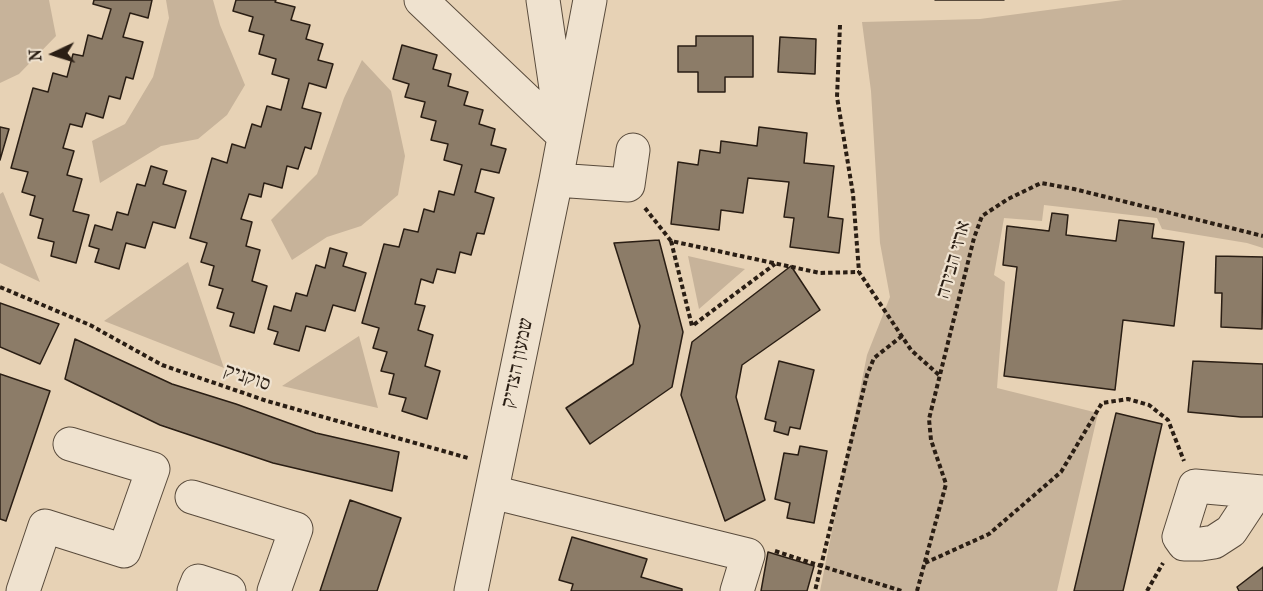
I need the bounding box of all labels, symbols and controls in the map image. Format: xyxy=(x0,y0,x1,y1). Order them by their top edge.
north arrow xyxy=(24,24,84,84)
text: N xyxy=(26,49,45,62)
street label: ארזי הבירה xyxy=(931,218,977,302)
street label: שמעון הצדיק xyxy=(497,316,539,410)
street label: סוקניק xyxy=(221,359,273,397)

